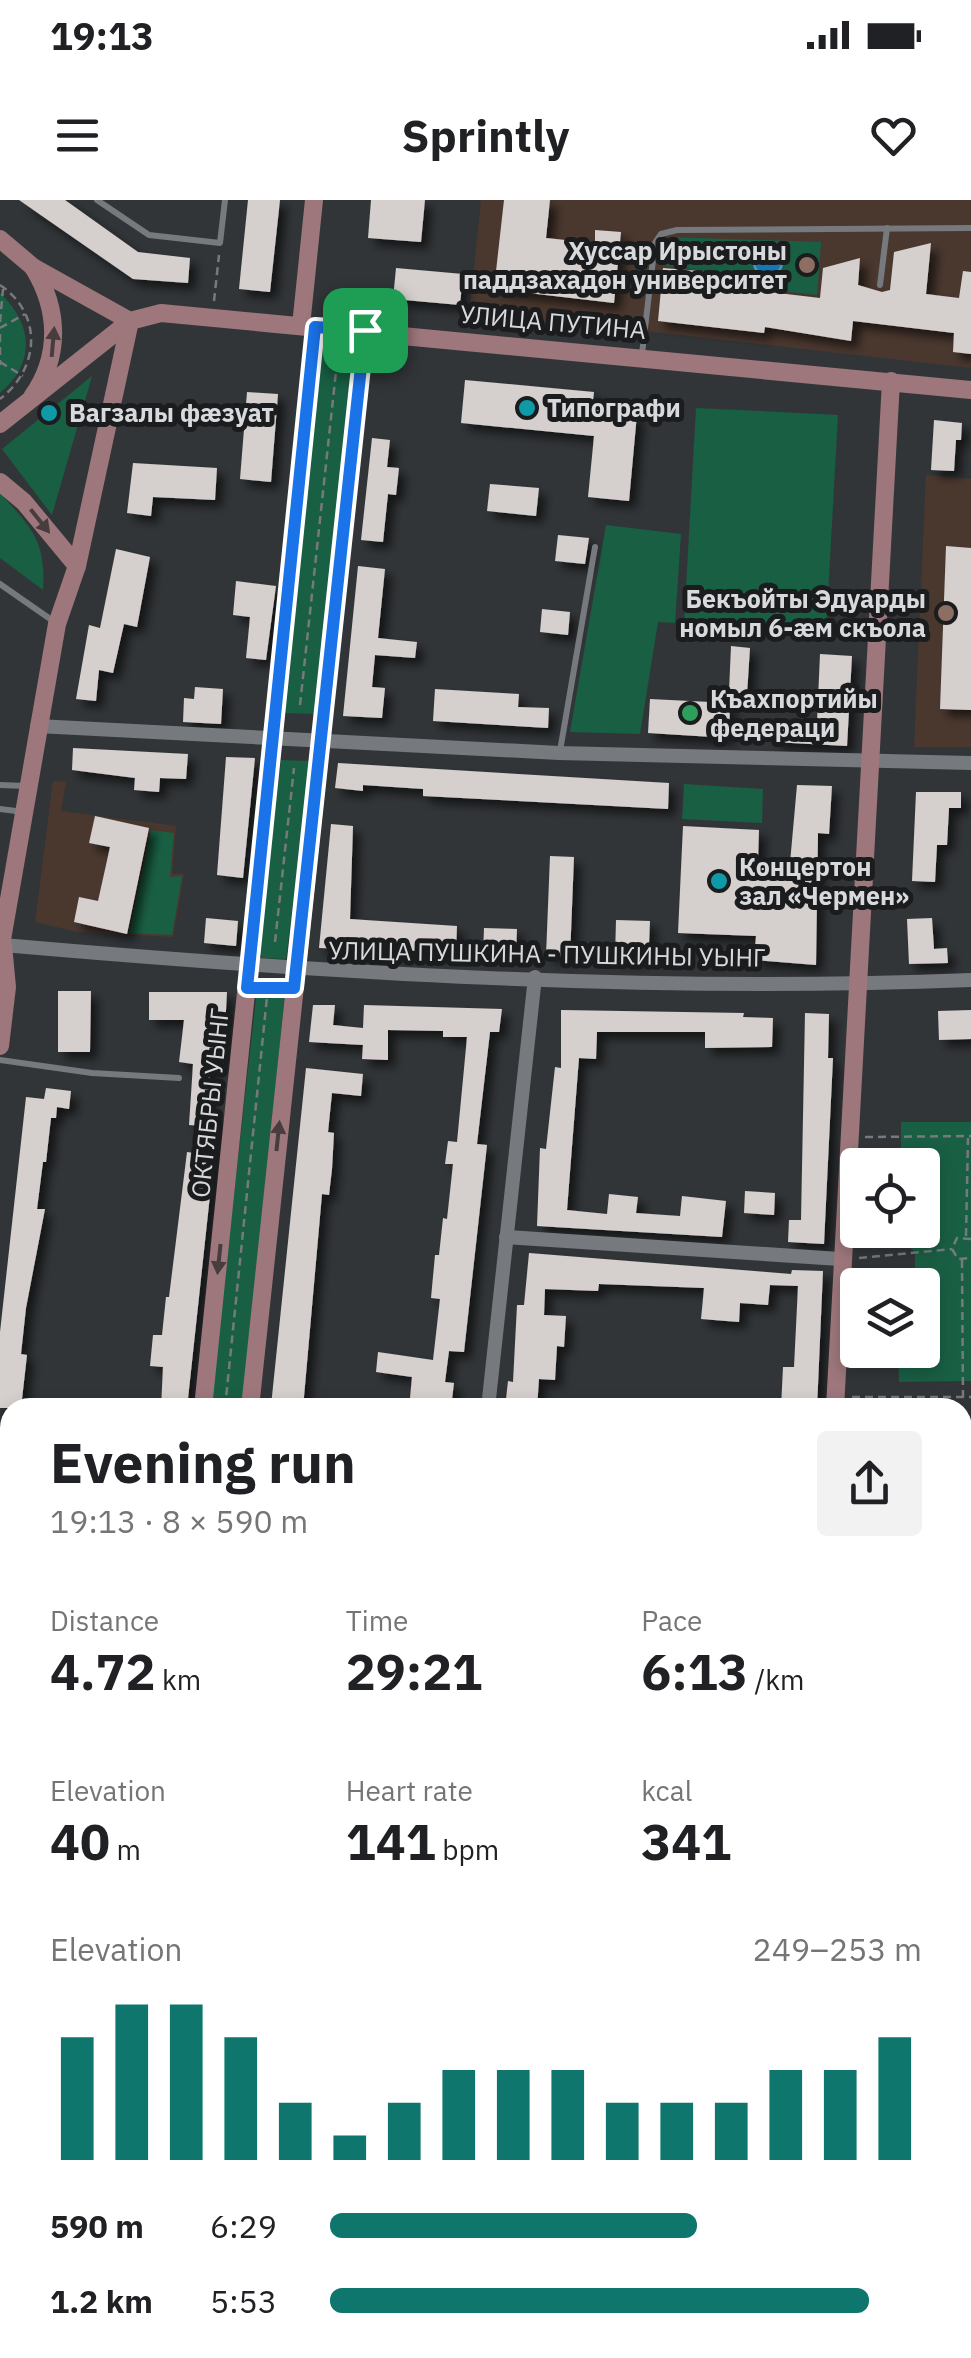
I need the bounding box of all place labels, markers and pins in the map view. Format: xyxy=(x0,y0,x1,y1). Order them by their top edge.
place label: Хуссар Ирыстоны паддзахадон университет xyxy=(463,234,787,296)
marker: Хуссар Ирыстоны паддзахадон университет xyxy=(796,254,818,276)
pin xyxy=(323,288,408,373)
place label: Типографи xyxy=(547,391,681,424)
place label: Вагзалы фæзуат xyxy=(69,396,274,429)
marker: Типографи xyxy=(516,397,538,419)
marker: Вагзалы фæзуат xyxy=(38,402,60,424)
place label: Бекъойты Эдуарды номыл 6-æм скъола xyxy=(679,582,926,644)
marker: Бекъойты Эдуарды номыл 6-æм скъола xyxy=(935,602,957,624)
place label: Къахпортийы федераци xyxy=(710,682,878,744)
marker: Къахпортийы федераци xyxy=(679,702,701,724)
place label: Концертон зал «Чермен» xyxy=(739,850,909,912)
marker: Концертон зал «Чермен» xyxy=(708,870,730,892)

